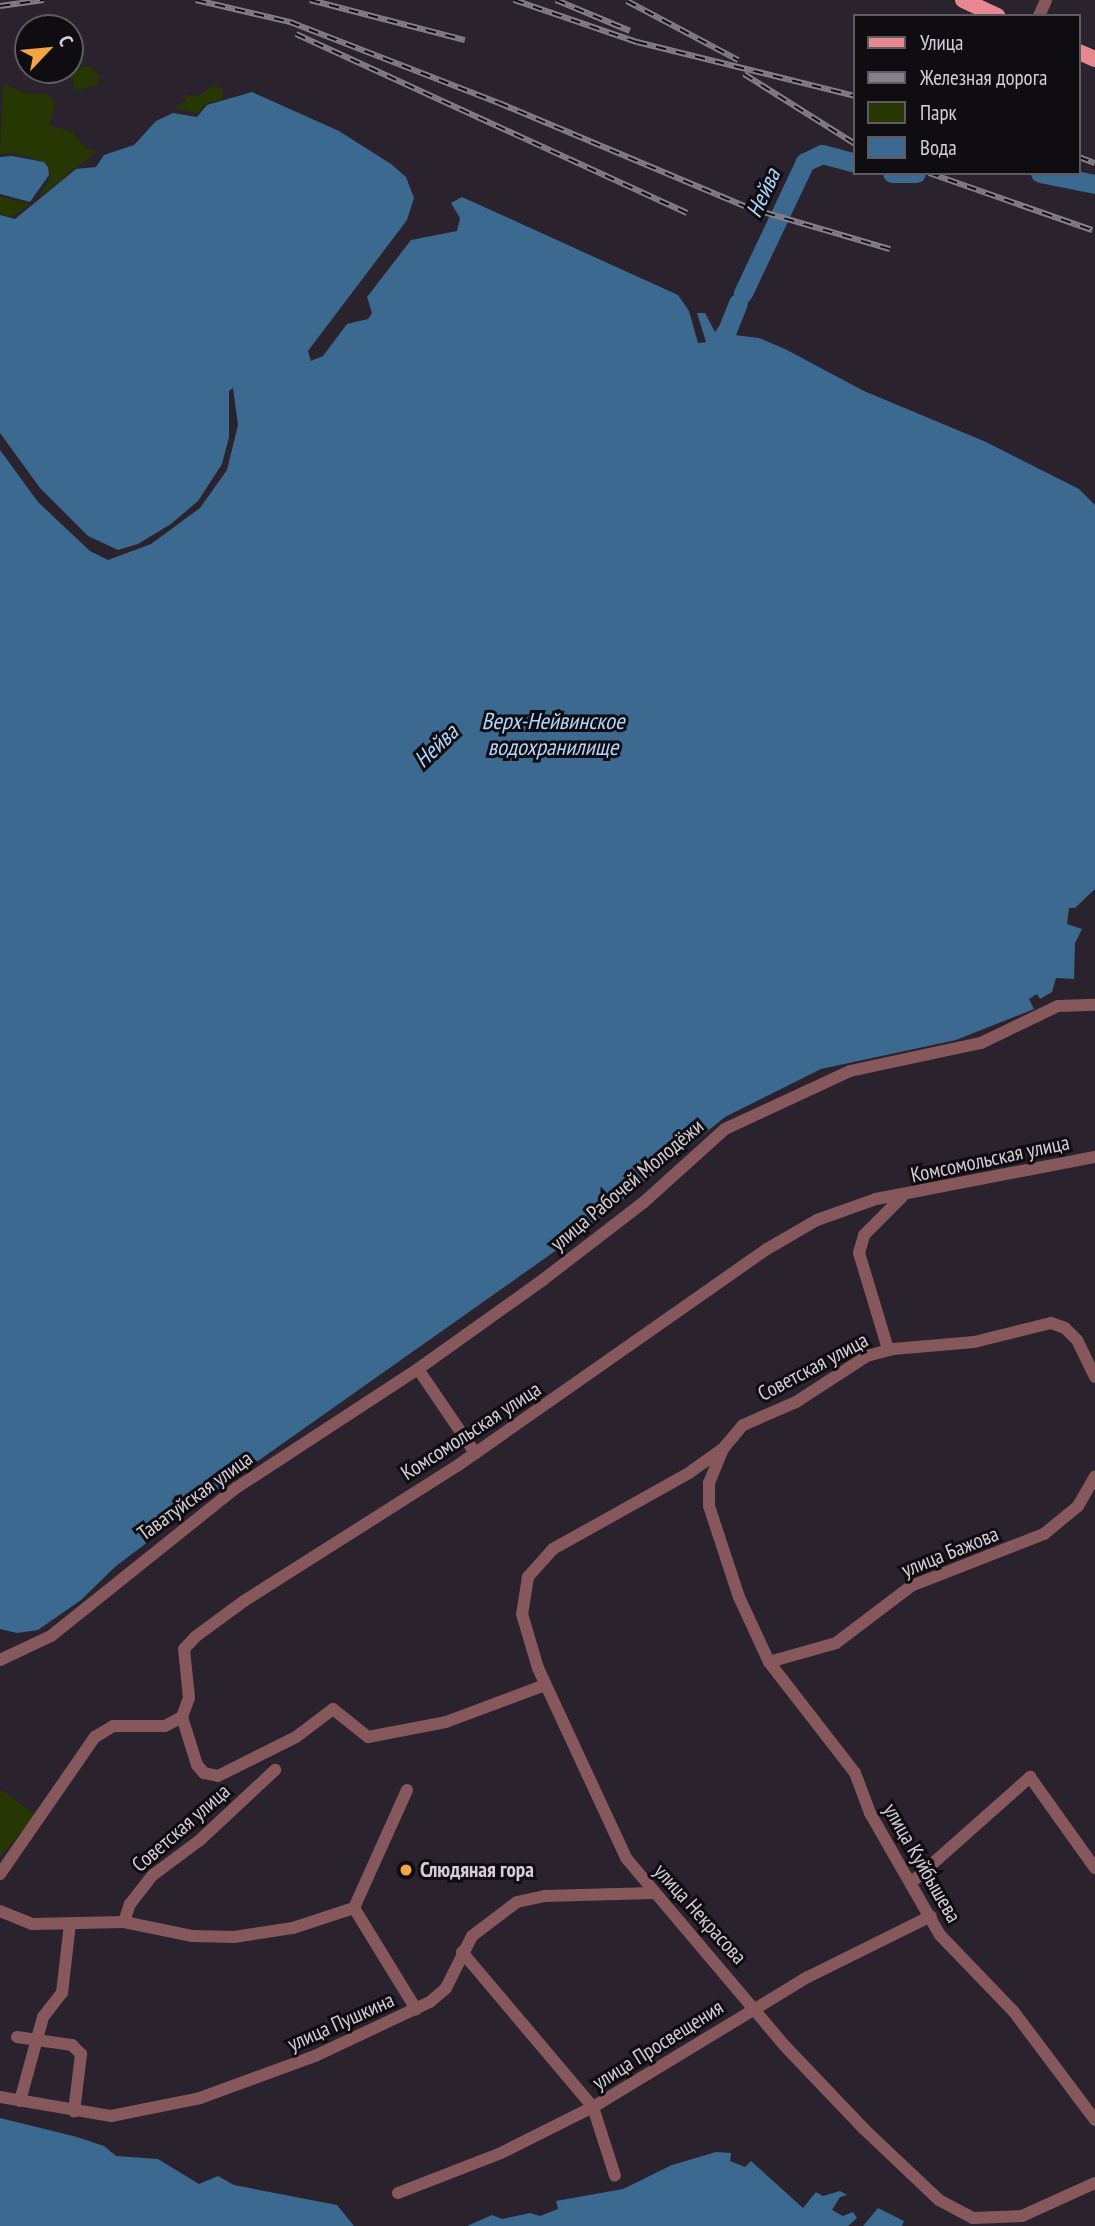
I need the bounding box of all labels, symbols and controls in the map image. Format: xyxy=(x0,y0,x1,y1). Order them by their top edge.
north arrow xyxy=(14,14,84,84)
legend xyxy=(853,14,1081,175)
text: Улица xyxy=(920,29,963,56)
text: С xyxy=(53,32,79,50)
text: Железная дорога xyxy=(920,64,1047,91)
text: Парк xyxy=(920,99,957,126)
text: Вода xyxy=(920,134,957,161)
water label: Нейва xyxy=(740,164,786,222)
water label: Верх-Нейвинское водохранилище xyxy=(481,707,625,761)
water label: Нейва xyxy=(408,719,464,773)
street label: улица Рабочей Молодёжи xyxy=(545,1114,709,1256)
street label: Комсомольская улица xyxy=(908,1130,1072,1188)
street label: Советская улица xyxy=(754,1327,872,1407)
street label: Комсомольская улица xyxy=(396,1376,546,1486)
street label: Таватуйская улица xyxy=(132,1446,258,1546)
street label: улица Бажова xyxy=(898,1521,1002,1583)
street label: Советская улица xyxy=(127,1779,235,1877)
street label: улица Куйбышева xyxy=(878,1799,966,1927)
place label: Слюдяная гора xyxy=(420,1857,534,1883)
street label: улица Некрасова xyxy=(648,1859,752,1969)
marker: Слюдяная гора xyxy=(398,1862,414,1878)
street label: улица Пушкина xyxy=(284,1987,398,2057)
street label: улица Просвещения xyxy=(588,1995,728,2095)

